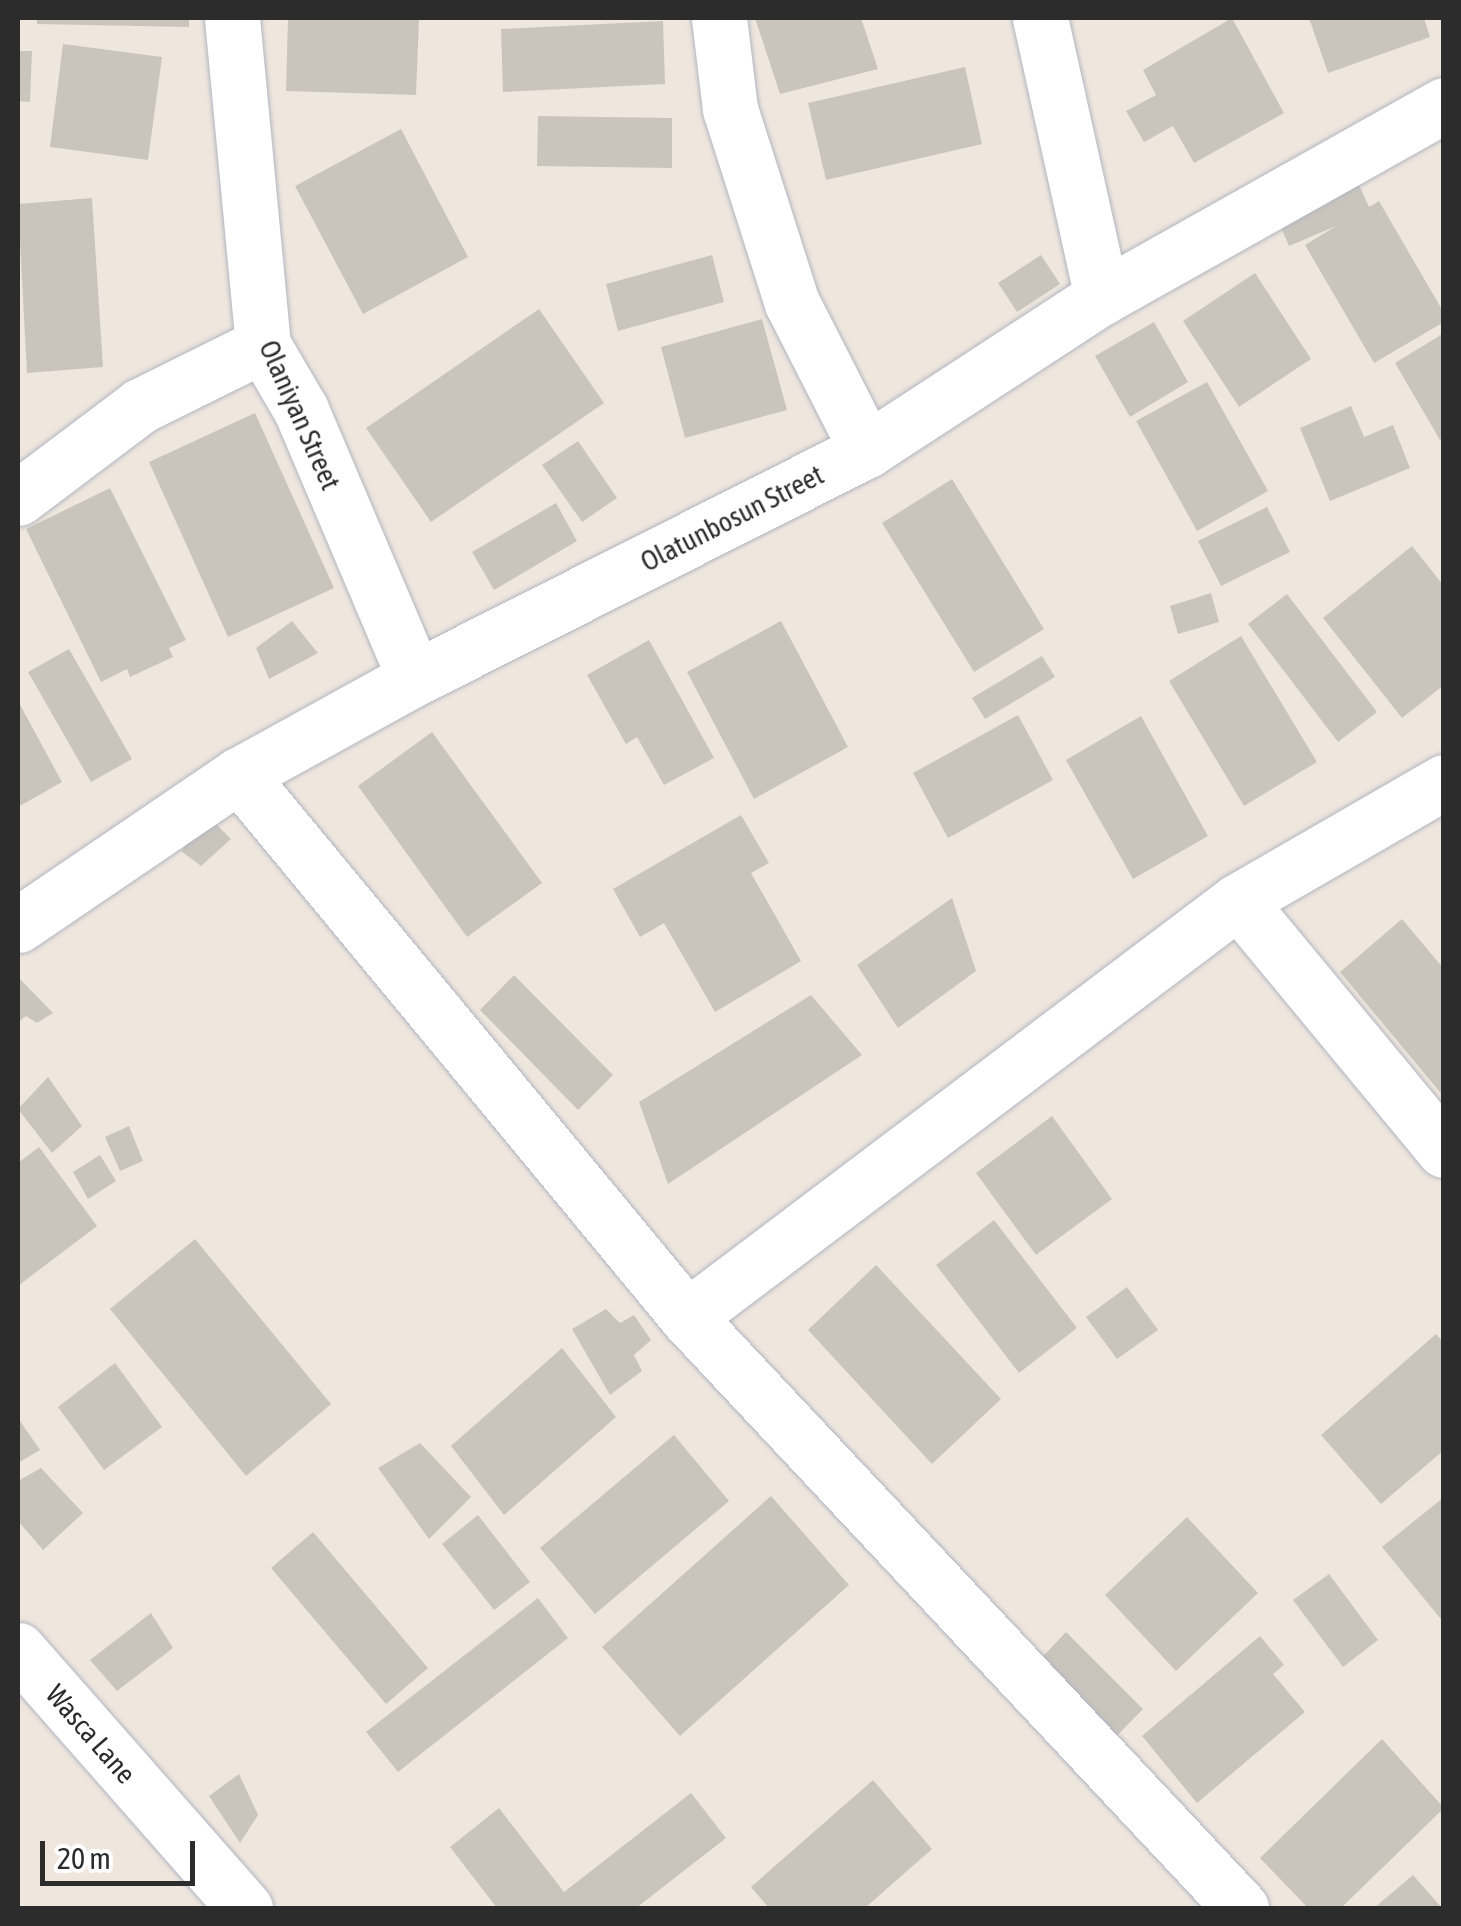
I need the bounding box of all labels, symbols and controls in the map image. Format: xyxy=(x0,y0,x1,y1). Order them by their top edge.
street label: Olaniyan Street xyxy=(252,335,348,495)
street label: Olatunbosun Street xyxy=(635,457,829,579)
street label: Wasca Lane xyxy=(39,1678,143,1790)
scale bar xyxy=(45,1821,200,1883)
text: 20 m xyxy=(57,1841,111,1875)

